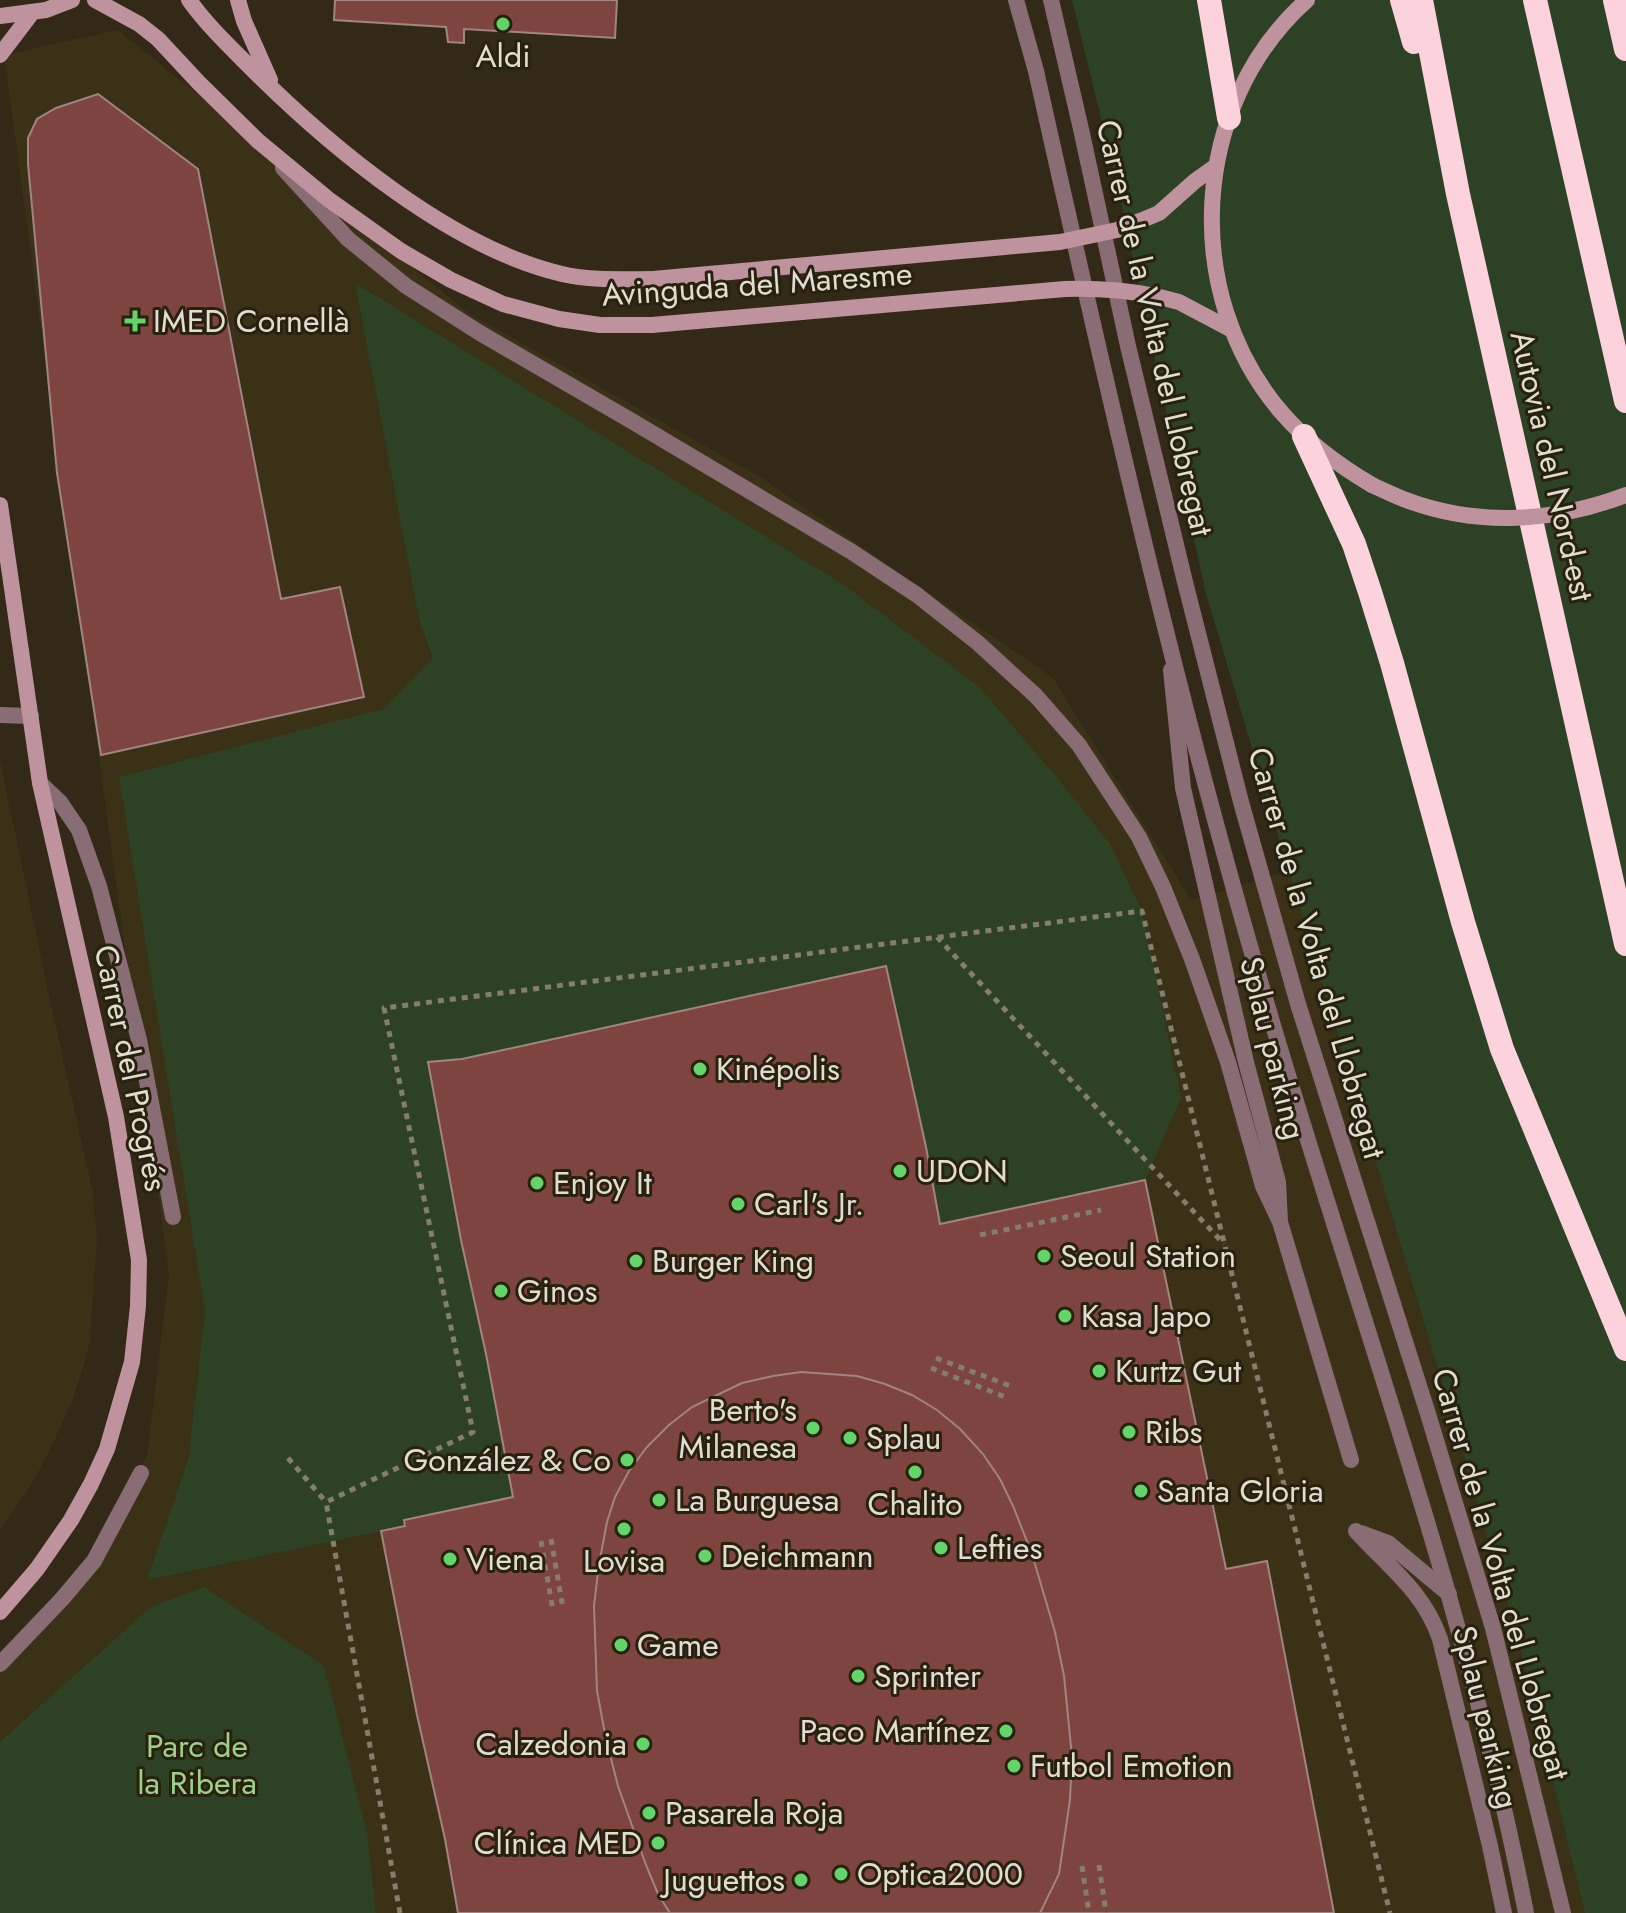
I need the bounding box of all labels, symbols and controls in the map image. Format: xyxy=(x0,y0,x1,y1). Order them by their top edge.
marker: Aldi xyxy=(494,15,512,33)
place label: Aldi xyxy=(475,33,531,79)
street label: Carrer de la Volta del Llobregat xyxy=(1085,115,1225,541)
street label: Avinguda del Maresme xyxy=(600,250,914,318)
place label: IMED Cornellà xyxy=(153,298,350,344)
marker: IMED Cornellà xyxy=(124,310,146,332)
street label: Autovia del Nord-est xyxy=(1499,326,1606,606)
street label: Carrer de la Volta del Llobregat xyxy=(1236,742,1398,1164)
street label: Carrer del Progrés xyxy=(82,941,180,1195)
street label: Splau parking xyxy=(1228,952,1318,1144)
place label: Kinépolis xyxy=(716,1046,840,1092)
marker: Kinépolis xyxy=(691,1060,709,1078)
place label: UDON xyxy=(916,1148,1008,1194)
place label: Enjoy It xyxy=(553,1160,652,1206)
marker: UDON xyxy=(891,1162,909,1180)
marker: Enjoy It xyxy=(528,1174,546,1192)
place label: Carl's Jr. xyxy=(754,1181,864,1227)
marker: Carl's Jr. xyxy=(729,1195,747,1213)
place label: Seoul Station xyxy=(1060,1233,1236,1279)
place label: Burger King xyxy=(652,1238,814,1284)
marker: Seoul Station xyxy=(1035,1247,1053,1265)
marker: Burger King xyxy=(627,1252,645,1270)
place label: Ginos xyxy=(517,1268,597,1314)
marker: Ginos xyxy=(492,1282,510,1300)
place label: Kasa Japo xyxy=(1081,1293,1211,1339)
marker: Kasa Japo xyxy=(1056,1307,1074,1325)
place label: Kurtz Gut xyxy=(1115,1348,1241,1394)
marker: Kurtz Gut xyxy=(1090,1362,1108,1380)
street label: Carrer de la Volta del Llobregat xyxy=(1420,1363,1582,1785)
place label: Berto's Milanesa xyxy=(678,1387,797,1470)
place label: Ribs xyxy=(1145,1409,1202,1455)
place label: Splau xyxy=(866,1415,941,1461)
marker: Berto's Milanesa xyxy=(804,1419,822,1437)
marker: Ribs xyxy=(1120,1423,1138,1441)
marker: Splau xyxy=(841,1429,859,1447)
place label: González & Co xyxy=(403,1437,611,1483)
marker: González & Co xyxy=(618,1451,636,1469)
marker: Chalito xyxy=(906,1463,924,1481)
place label: Santa Gloria xyxy=(1157,1468,1324,1514)
place label: La Burguesa xyxy=(675,1477,839,1523)
place label: Chalito xyxy=(868,1481,962,1527)
marker: Santa Gloria xyxy=(1132,1482,1150,1500)
marker: La Burguesa xyxy=(650,1491,668,1509)
marker: Lovisa xyxy=(615,1520,633,1538)
place label: Lefties xyxy=(957,1525,1042,1571)
place label: Deichmann xyxy=(721,1533,874,1579)
place label: Viena xyxy=(466,1536,544,1582)
place label: Lovisa xyxy=(583,1538,665,1584)
marker: Lefties xyxy=(932,1539,950,1557)
marker: Deichmann xyxy=(696,1547,714,1565)
marker: Viena xyxy=(441,1550,459,1568)
street label: Splau parking xyxy=(1441,1621,1531,1813)
place label: Game xyxy=(637,1622,719,1668)
marker: Game xyxy=(612,1636,630,1654)
place label: Sprinter xyxy=(874,1653,981,1699)
marker: Sprinter xyxy=(849,1667,867,1685)
place label: Paco Martínez xyxy=(800,1708,990,1754)
place label: Calzedonia xyxy=(475,1721,627,1767)
marker: Paco Martínez xyxy=(997,1722,1015,1740)
park label: Parc de la Ribera xyxy=(137,1723,257,1806)
marker: Calzedonia xyxy=(634,1735,652,1753)
place label: Futbol Emotion xyxy=(1030,1743,1233,1789)
marker: Futbol Emotion xyxy=(1005,1757,1023,1775)
place label: Pasarela Roja xyxy=(665,1790,843,1836)
marker: Pasarela Roja xyxy=(640,1804,658,1822)
place label: Clínica MED xyxy=(474,1820,642,1866)
marker: Clínica MED xyxy=(649,1834,667,1852)
place label: Optica2000 xyxy=(857,1851,1023,1897)
place label: Juguettos xyxy=(659,1857,785,1903)
marker: Optica2000 xyxy=(832,1865,850,1883)
marker: Juguettos xyxy=(792,1871,810,1889)

